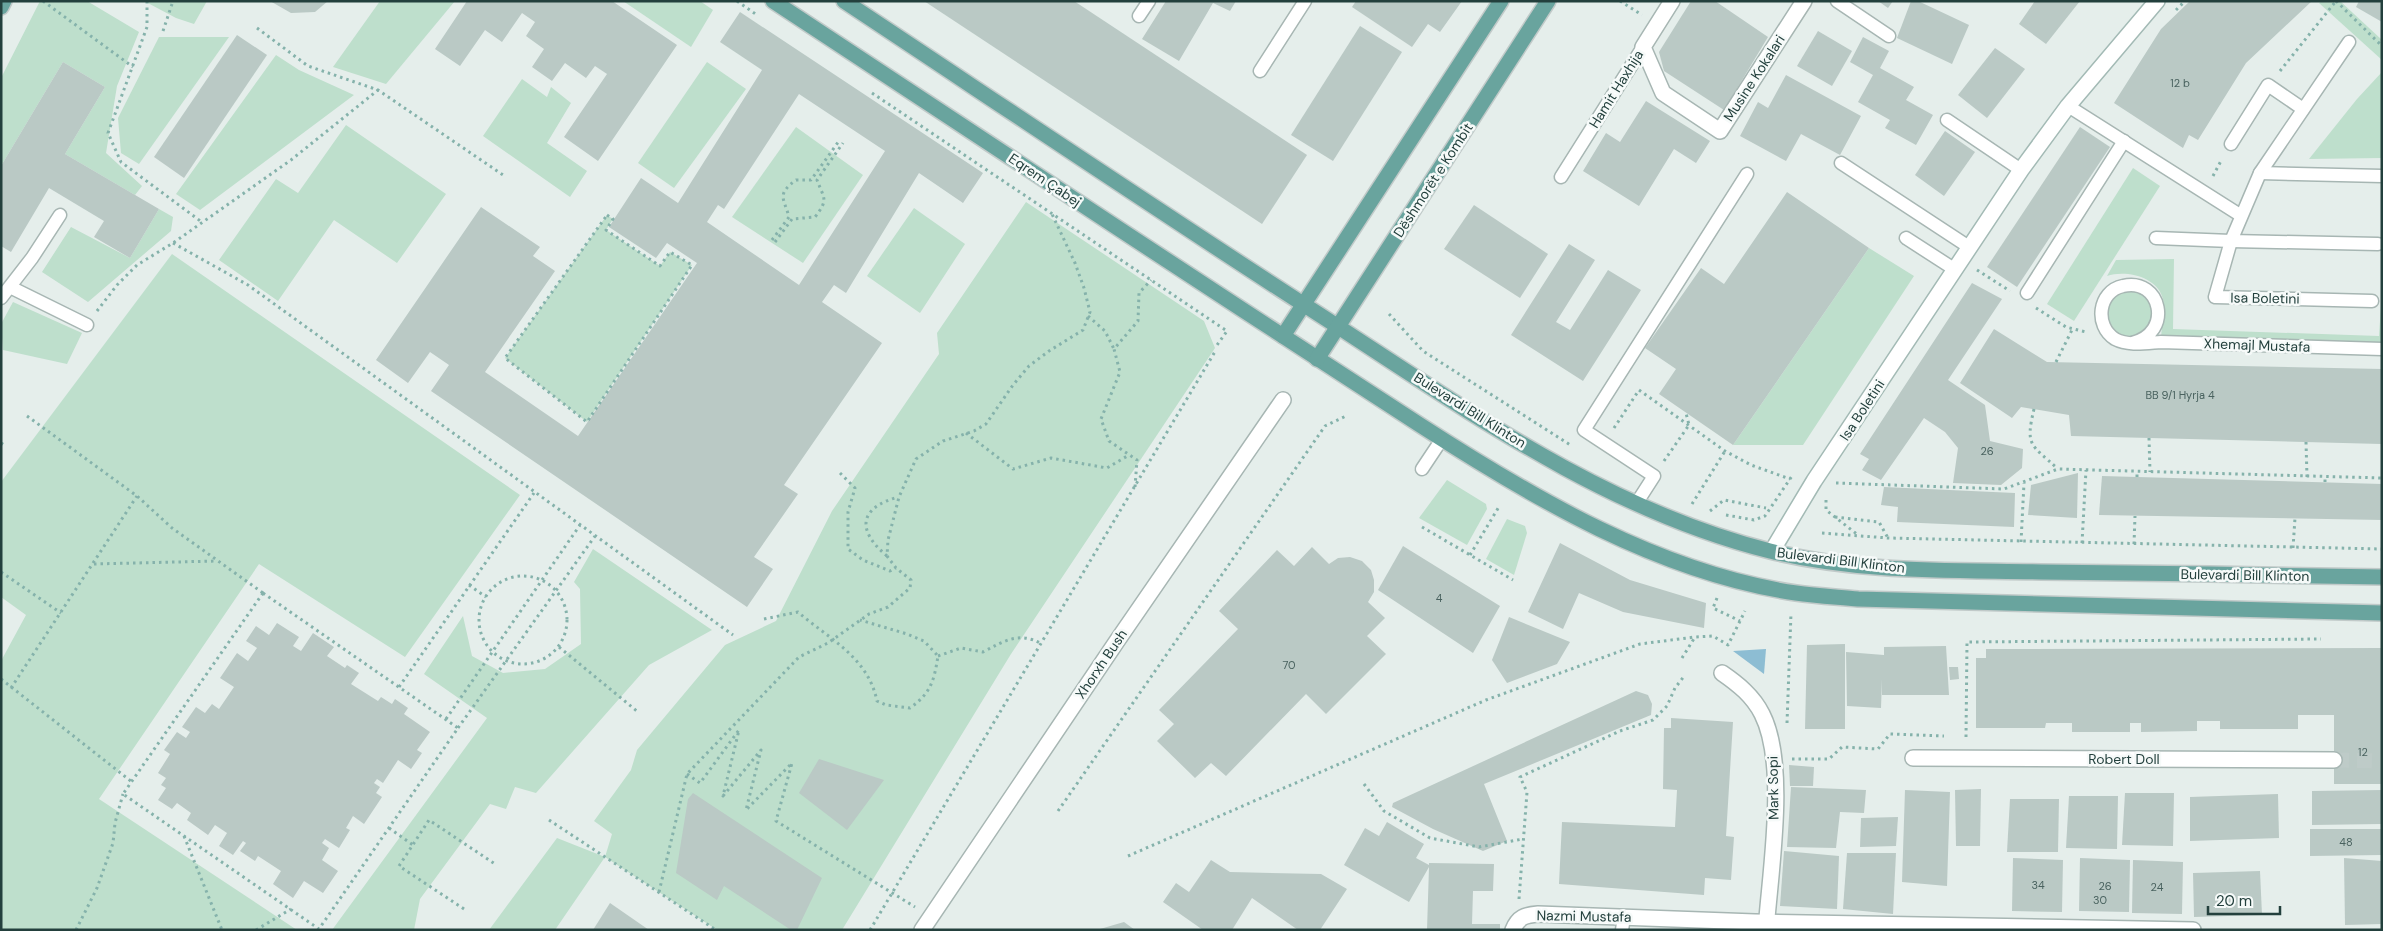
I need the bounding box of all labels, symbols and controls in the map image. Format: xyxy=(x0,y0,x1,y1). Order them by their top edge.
street label: Musine Kokalari xyxy=(1719,31,1789,125)
street label: Hamit Haxhija xyxy=(1585,47,1647,131)
house number: 12 b xyxy=(2170,76,2190,90)
street label: Dëshmorët e Kombit xyxy=(1389,119,1477,241)
street label: Eqrem Çabej xyxy=(1005,149,1085,211)
street label: Isa Boletini xyxy=(2230,288,2300,308)
street label: Xhemajl Mustafa xyxy=(2203,334,2311,356)
street label: Bulevardi Bill Klinton xyxy=(1411,368,1529,452)
street label: Isa Boletini xyxy=(1836,376,1888,444)
house number: BB 9/1 Hyrja 4 xyxy=(2145,388,2215,402)
house number: 26 xyxy=(1980,444,1994,458)
street label: Bulevardi Bill Klinton xyxy=(1776,543,1906,577)
street label: Bulevardi Bill Klinton xyxy=(2180,565,2310,585)
house number: 4 xyxy=(1436,591,1443,605)
street label: Xhorxh Bush xyxy=(1071,626,1131,702)
house number: 70 xyxy=(1282,658,1296,672)
house number: 12 xyxy=(2358,745,2368,759)
street label: Robert Doll xyxy=(2088,750,2160,768)
street label: Mark Sopi xyxy=(1763,756,1783,820)
house number: 48 xyxy=(2339,835,2353,849)
house number: 34 xyxy=(2031,878,2045,892)
house number: 26 xyxy=(2098,879,2112,893)
house number: 24 xyxy=(2151,880,2164,894)
scale bar xyxy=(2208,884,2280,916)
text: 20 m xyxy=(2216,891,2252,911)
house number: 30 xyxy=(2093,893,2107,907)
street label: Nazmi Mustafa xyxy=(1536,906,1632,926)

